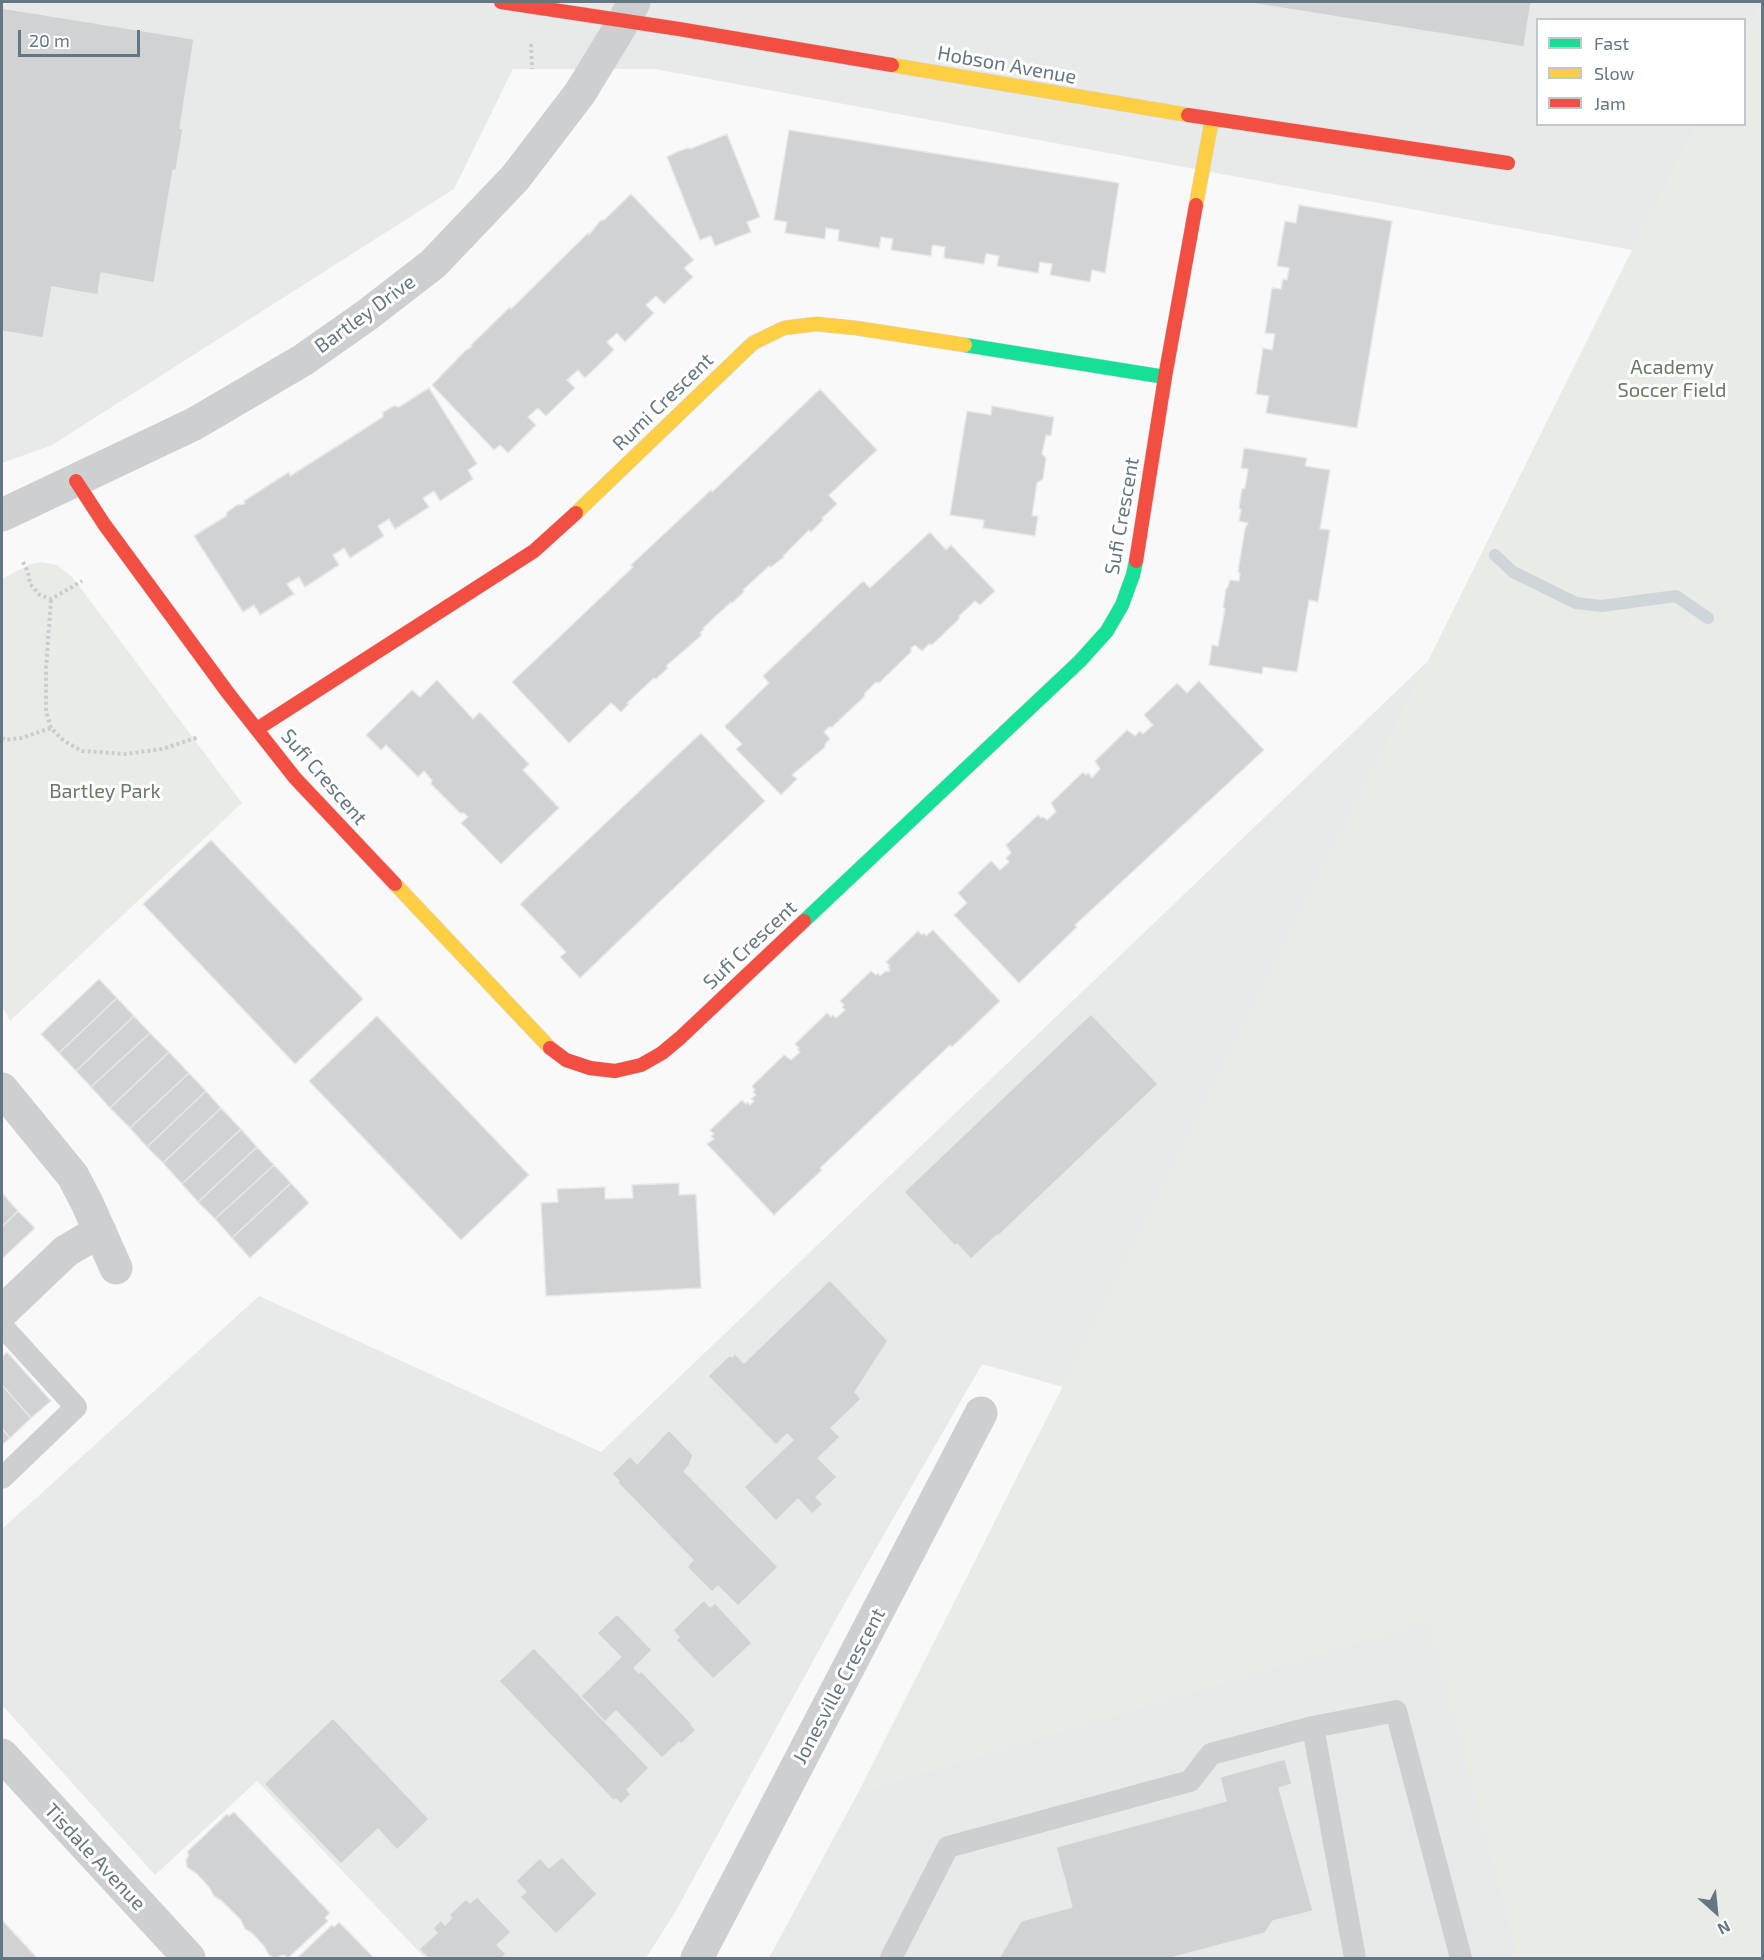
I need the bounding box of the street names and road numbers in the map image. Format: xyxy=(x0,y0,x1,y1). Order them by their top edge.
street label: Hobson Avenue xyxy=(936,41,1078,89)
street label: Bartley Drive xyxy=(310,270,420,358)
street label: Rumi Crescent xyxy=(608,348,718,456)
street label: Sufi Crescent xyxy=(1100,455,1144,577)
street label: Sufi Crescent xyxy=(276,724,372,830)
street label: Sufi Crescent xyxy=(698,896,802,994)
street label: Jonesville Crescent xyxy=(788,1604,890,1768)
street label: Tisdale Avenue xyxy=(39,1799,151,1915)

